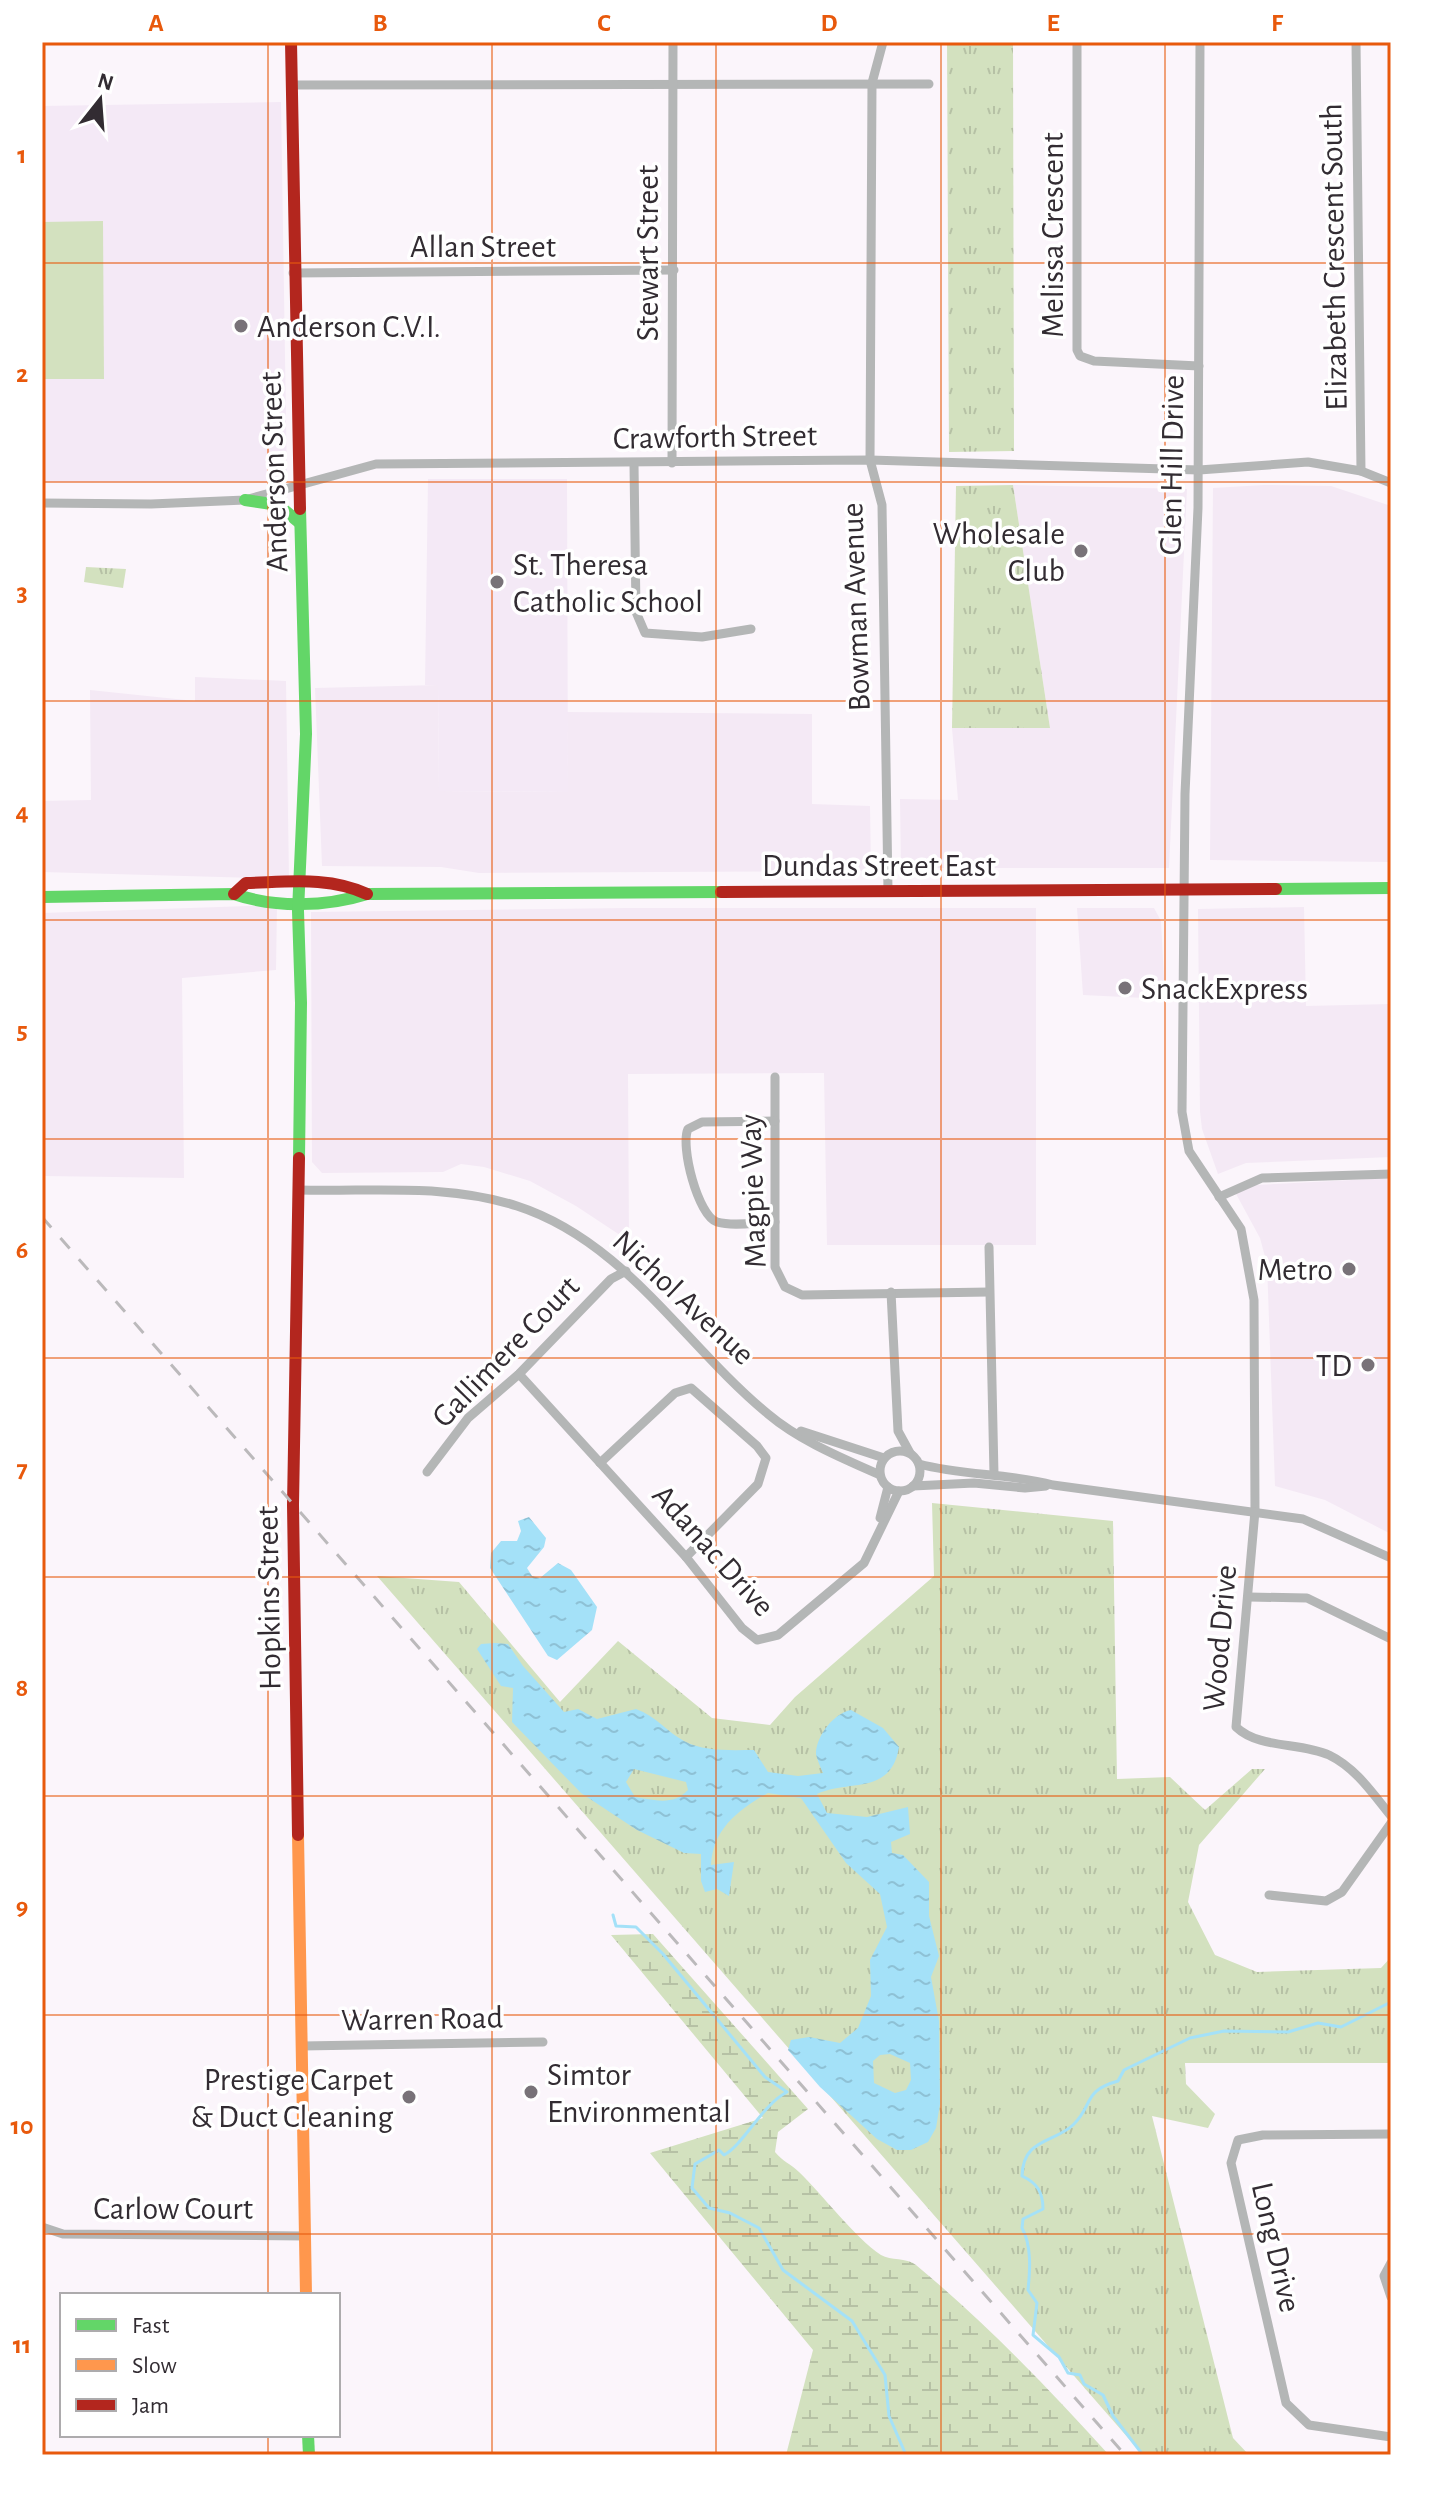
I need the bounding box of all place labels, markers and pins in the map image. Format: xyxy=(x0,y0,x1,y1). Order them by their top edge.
place label: Anderson C.V.I. xyxy=(257,311,441,343)
marker: Anderson C.V.I. xyxy=(232,317,250,335)
place label: Wholesale Club xyxy=(932,518,1065,587)
marker: Wholesale Club xyxy=(1072,542,1090,560)
place label: St. Theresa Catholic School xyxy=(513,549,703,618)
marker: St. Theresa Catholic School xyxy=(488,573,506,591)
place label: SnackExpress xyxy=(1141,973,1308,1005)
marker: SnackExpress xyxy=(1116,979,1134,997)
place label: Metro xyxy=(1257,1254,1333,1286)
marker: Metro xyxy=(1340,1260,1358,1278)
place label: TD xyxy=(1316,1350,1352,1382)
marker: TD xyxy=(1359,1356,1377,1374)
place label: Simtor Environmental xyxy=(547,2059,731,2128)
place label: Prestige Carpet & Duct Cleaning xyxy=(191,2064,393,2133)
marker: Simtor Environmental xyxy=(522,2083,540,2101)
marker: Prestige Carpet & Duct Cleaning xyxy=(400,2088,418,2106)

